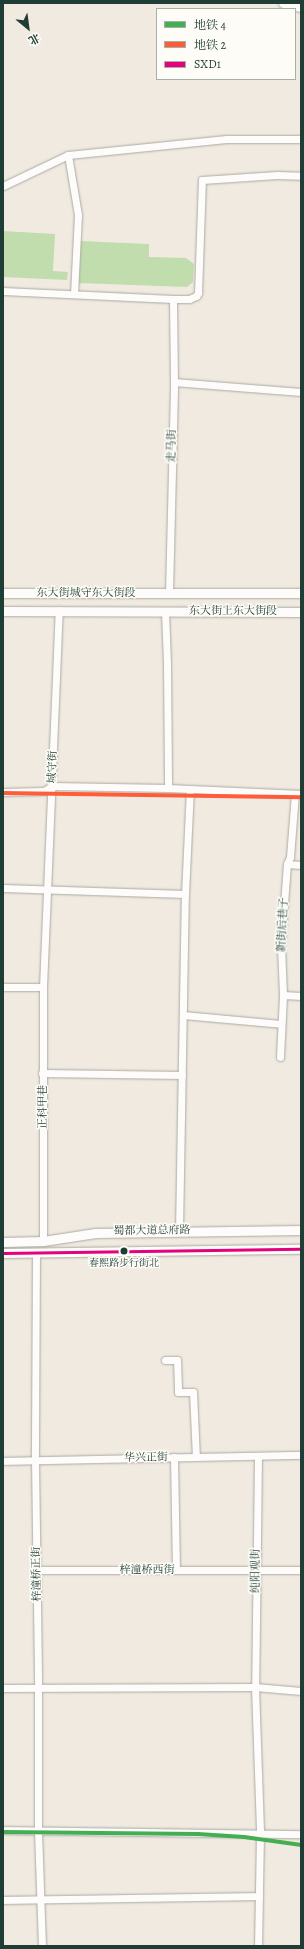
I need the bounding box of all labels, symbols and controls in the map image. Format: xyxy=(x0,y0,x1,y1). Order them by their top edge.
north arrow xyxy=(8,8,48,48)
legend xyxy=(156,8,296,80)
text: 地铁 4 xyxy=(194,17,226,33)
text: 北 xyxy=(26,30,43,48)
text: 地铁 2 xyxy=(194,37,226,53)
text: SXD1 xyxy=(194,56,221,72)
street label: 走马街 xyxy=(165,429,179,463)
street label: 东大街城守东大街段 xyxy=(37,586,135,600)
street label: 东大街上东大街段 xyxy=(189,604,277,618)
street label: 城守街 xyxy=(46,750,60,784)
street label: 新街后巷子 xyxy=(275,897,291,953)
street label: 正科甲巷 xyxy=(36,1085,50,1129)
street label: 蜀都大道总府路 xyxy=(113,1224,191,1238)
marker: 春熙路步行街北 xyxy=(119,1246,129,1256)
place label: 春熙路步行街北 xyxy=(89,1257,159,1269)
street label: 华兴正街 xyxy=(124,1451,168,1465)
street label: 梓潼桥正街 xyxy=(30,1546,44,1602)
street label: 纯阳观街 xyxy=(249,1549,263,1593)
street label: 梓潼桥西街 xyxy=(120,1563,174,1577)

